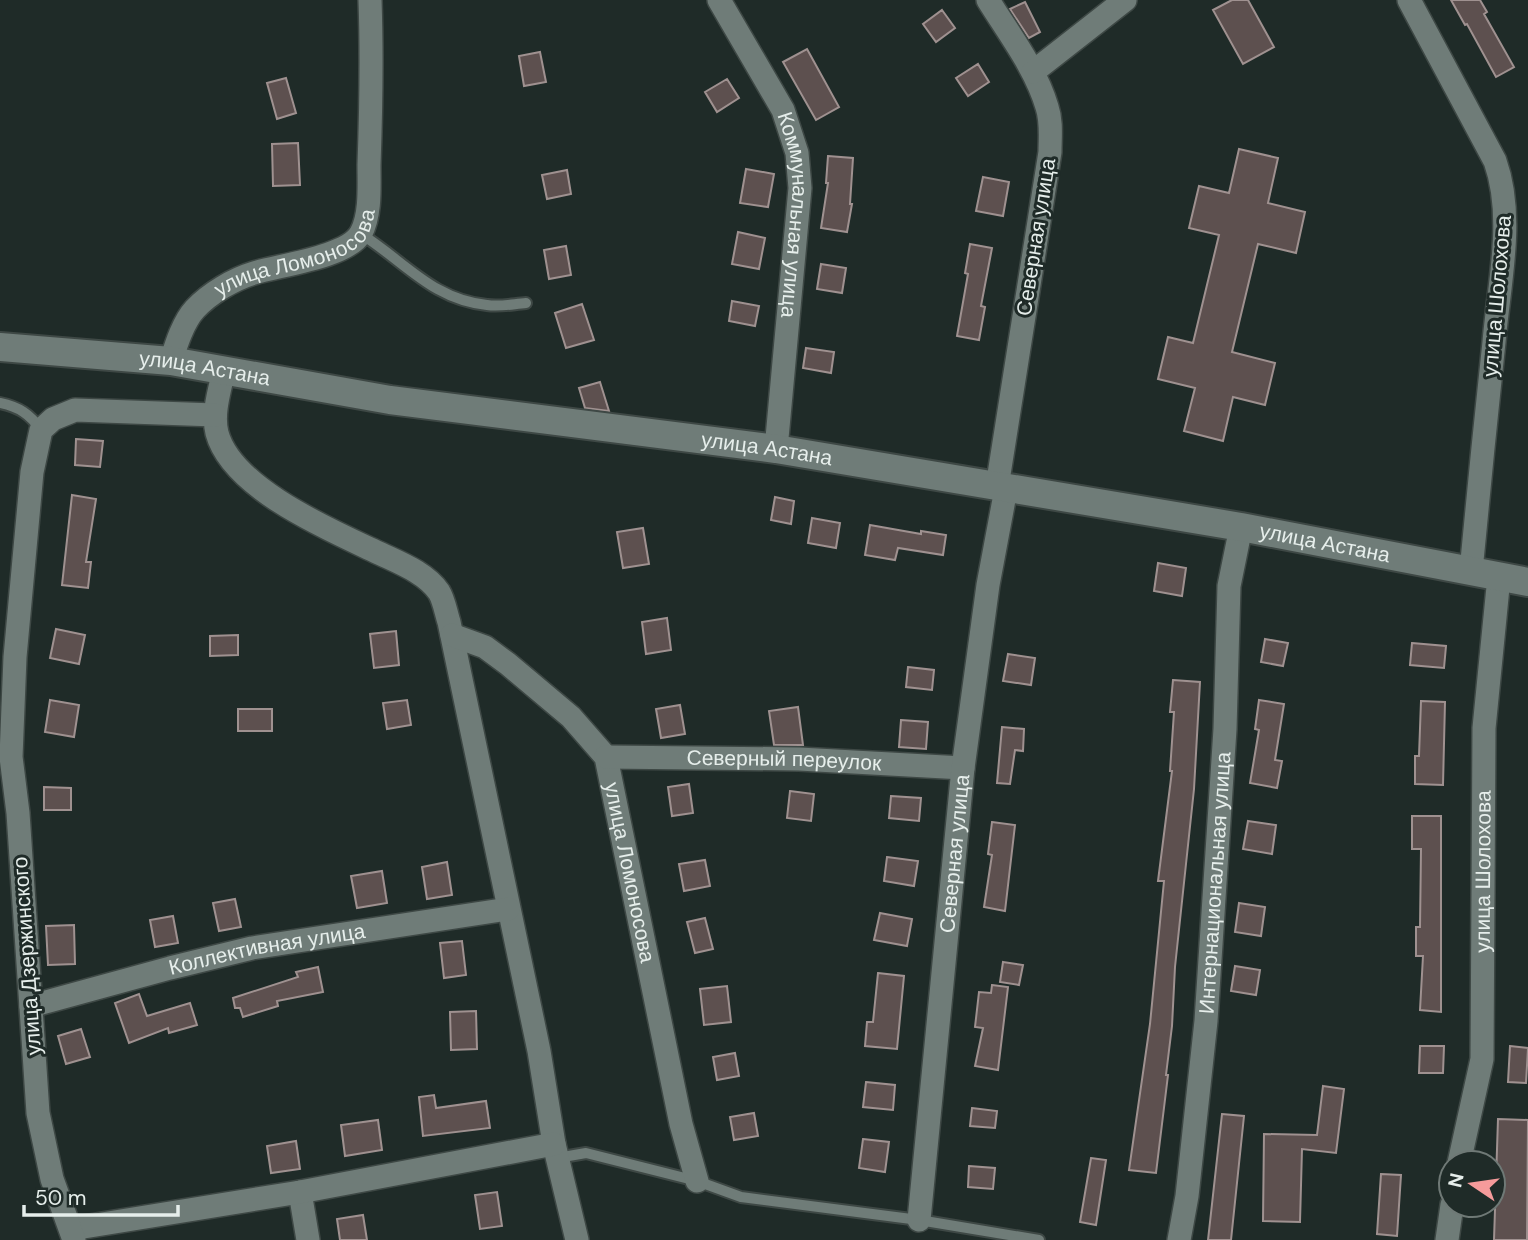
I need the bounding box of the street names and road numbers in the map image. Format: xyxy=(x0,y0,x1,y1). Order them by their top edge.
street label: Коммунальная улица xyxy=(771,108,814,319)
street label: Северная улица xyxy=(1010,156,1062,318)
street label: улица Ломоносова xyxy=(209,206,382,303)
street label: улица Шолохова xyxy=(1476,214,1518,378)
street label: улица Астана xyxy=(138,344,273,392)
street label: улица Астана xyxy=(700,426,835,472)
street label: улица Астана xyxy=(1257,517,1393,569)
street label: Северный переулок xyxy=(686,744,883,778)
street label: Интернациональная улица xyxy=(1192,751,1237,1015)
street label: Северная улица xyxy=(933,773,976,934)
street label: улица Ломоносова xyxy=(598,780,662,965)
street label: улица Шолохова xyxy=(1469,790,1498,953)
street label: улица Дзержинского xyxy=(6,856,48,1056)
street label: Коллективная улица xyxy=(166,917,367,982)

